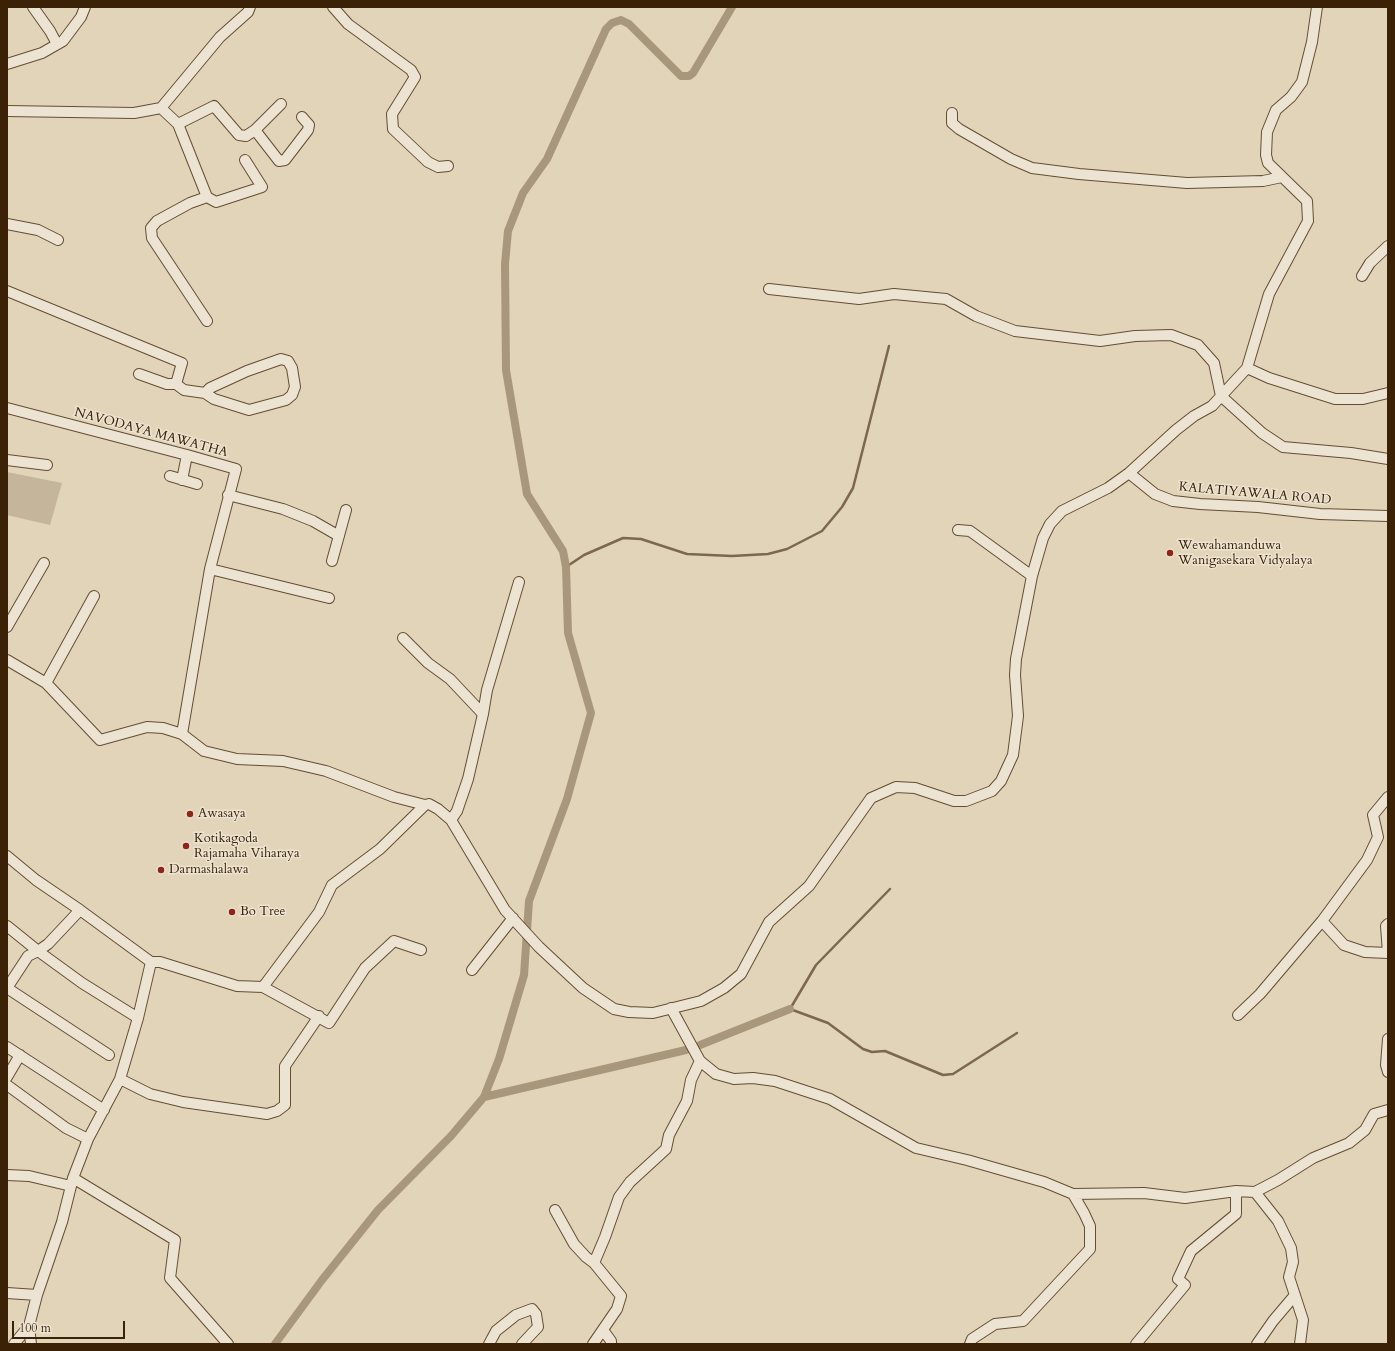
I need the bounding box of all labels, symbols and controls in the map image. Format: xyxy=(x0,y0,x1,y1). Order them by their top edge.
street label: NAVODAYA MAWATHA xyxy=(73,405,229,461)
street label: KALATIYAWALA ROAD xyxy=(1178,480,1332,508)
place label: Wewahamanduwa Wanigasekara Vidyalaya xyxy=(1178,538,1313,569)
marker: Wewahamanduwa Wanigasekara Vidyalaya xyxy=(1165,548,1175,558)
place label: Awasaya xyxy=(198,806,246,822)
marker: Awasaya xyxy=(185,809,195,819)
place label: Kotikagoda Rajamaha Viharaya xyxy=(194,831,300,862)
marker: Kotikagoda Rajamaha Viharaya xyxy=(181,841,191,851)
place label: Darmashalawa xyxy=(169,862,249,878)
marker: Darmashalawa xyxy=(156,865,166,875)
place label: Bo Tree xyxy=(240,904,285,920)
marker: Bo Tree xyxy=(227,907,237,917)
scale bar xyxy=(14,1313,127,1339)
text: 100 m xyxy=(19,1320,51,1336)

